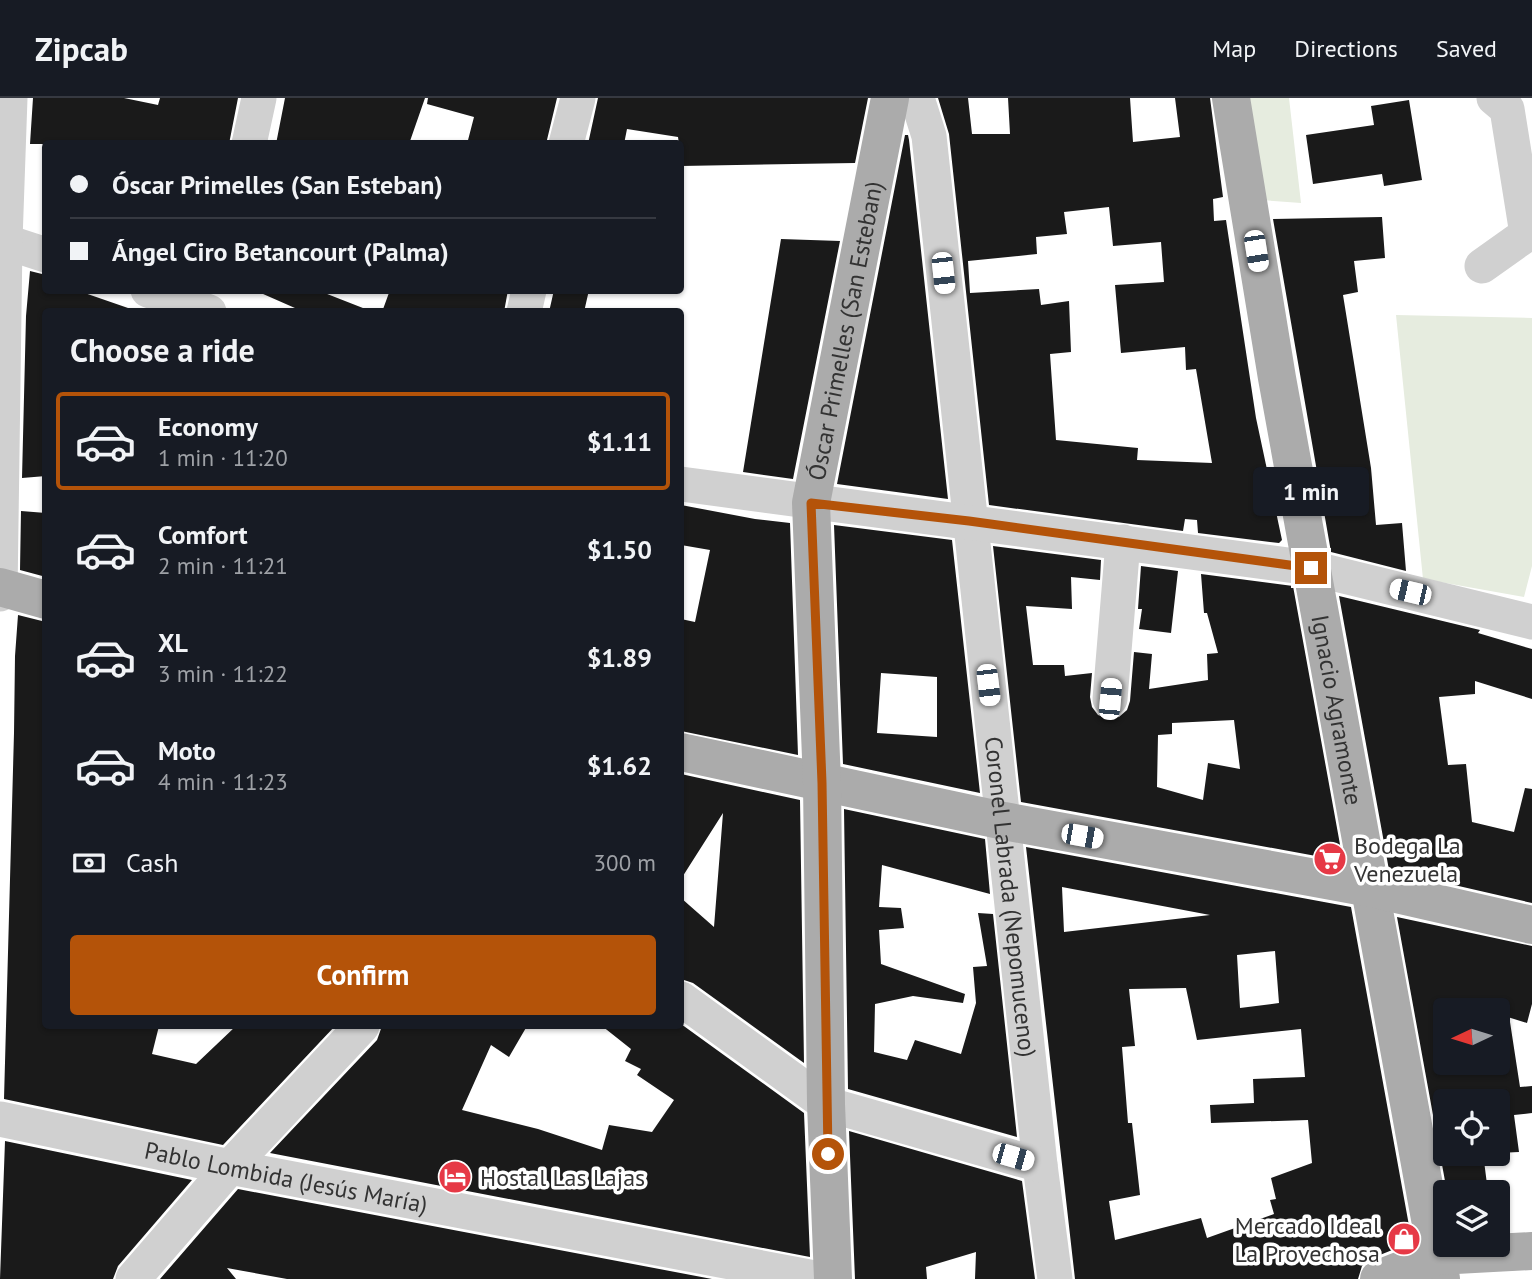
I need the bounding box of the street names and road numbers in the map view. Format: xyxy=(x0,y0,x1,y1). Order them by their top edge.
street label: Óscar Primelles (San Esteban) xyxy=(800,178,889,483)
street label: Ignacio Agramonte xyxy=(1305,612,1370,808)
street label: Coronel Labrada (Nepomuceno) xyxy=(978,735,1044,1059)
street label: Pablo Lombida (Jesús María) xyxy=(142,1134,430,1220)

